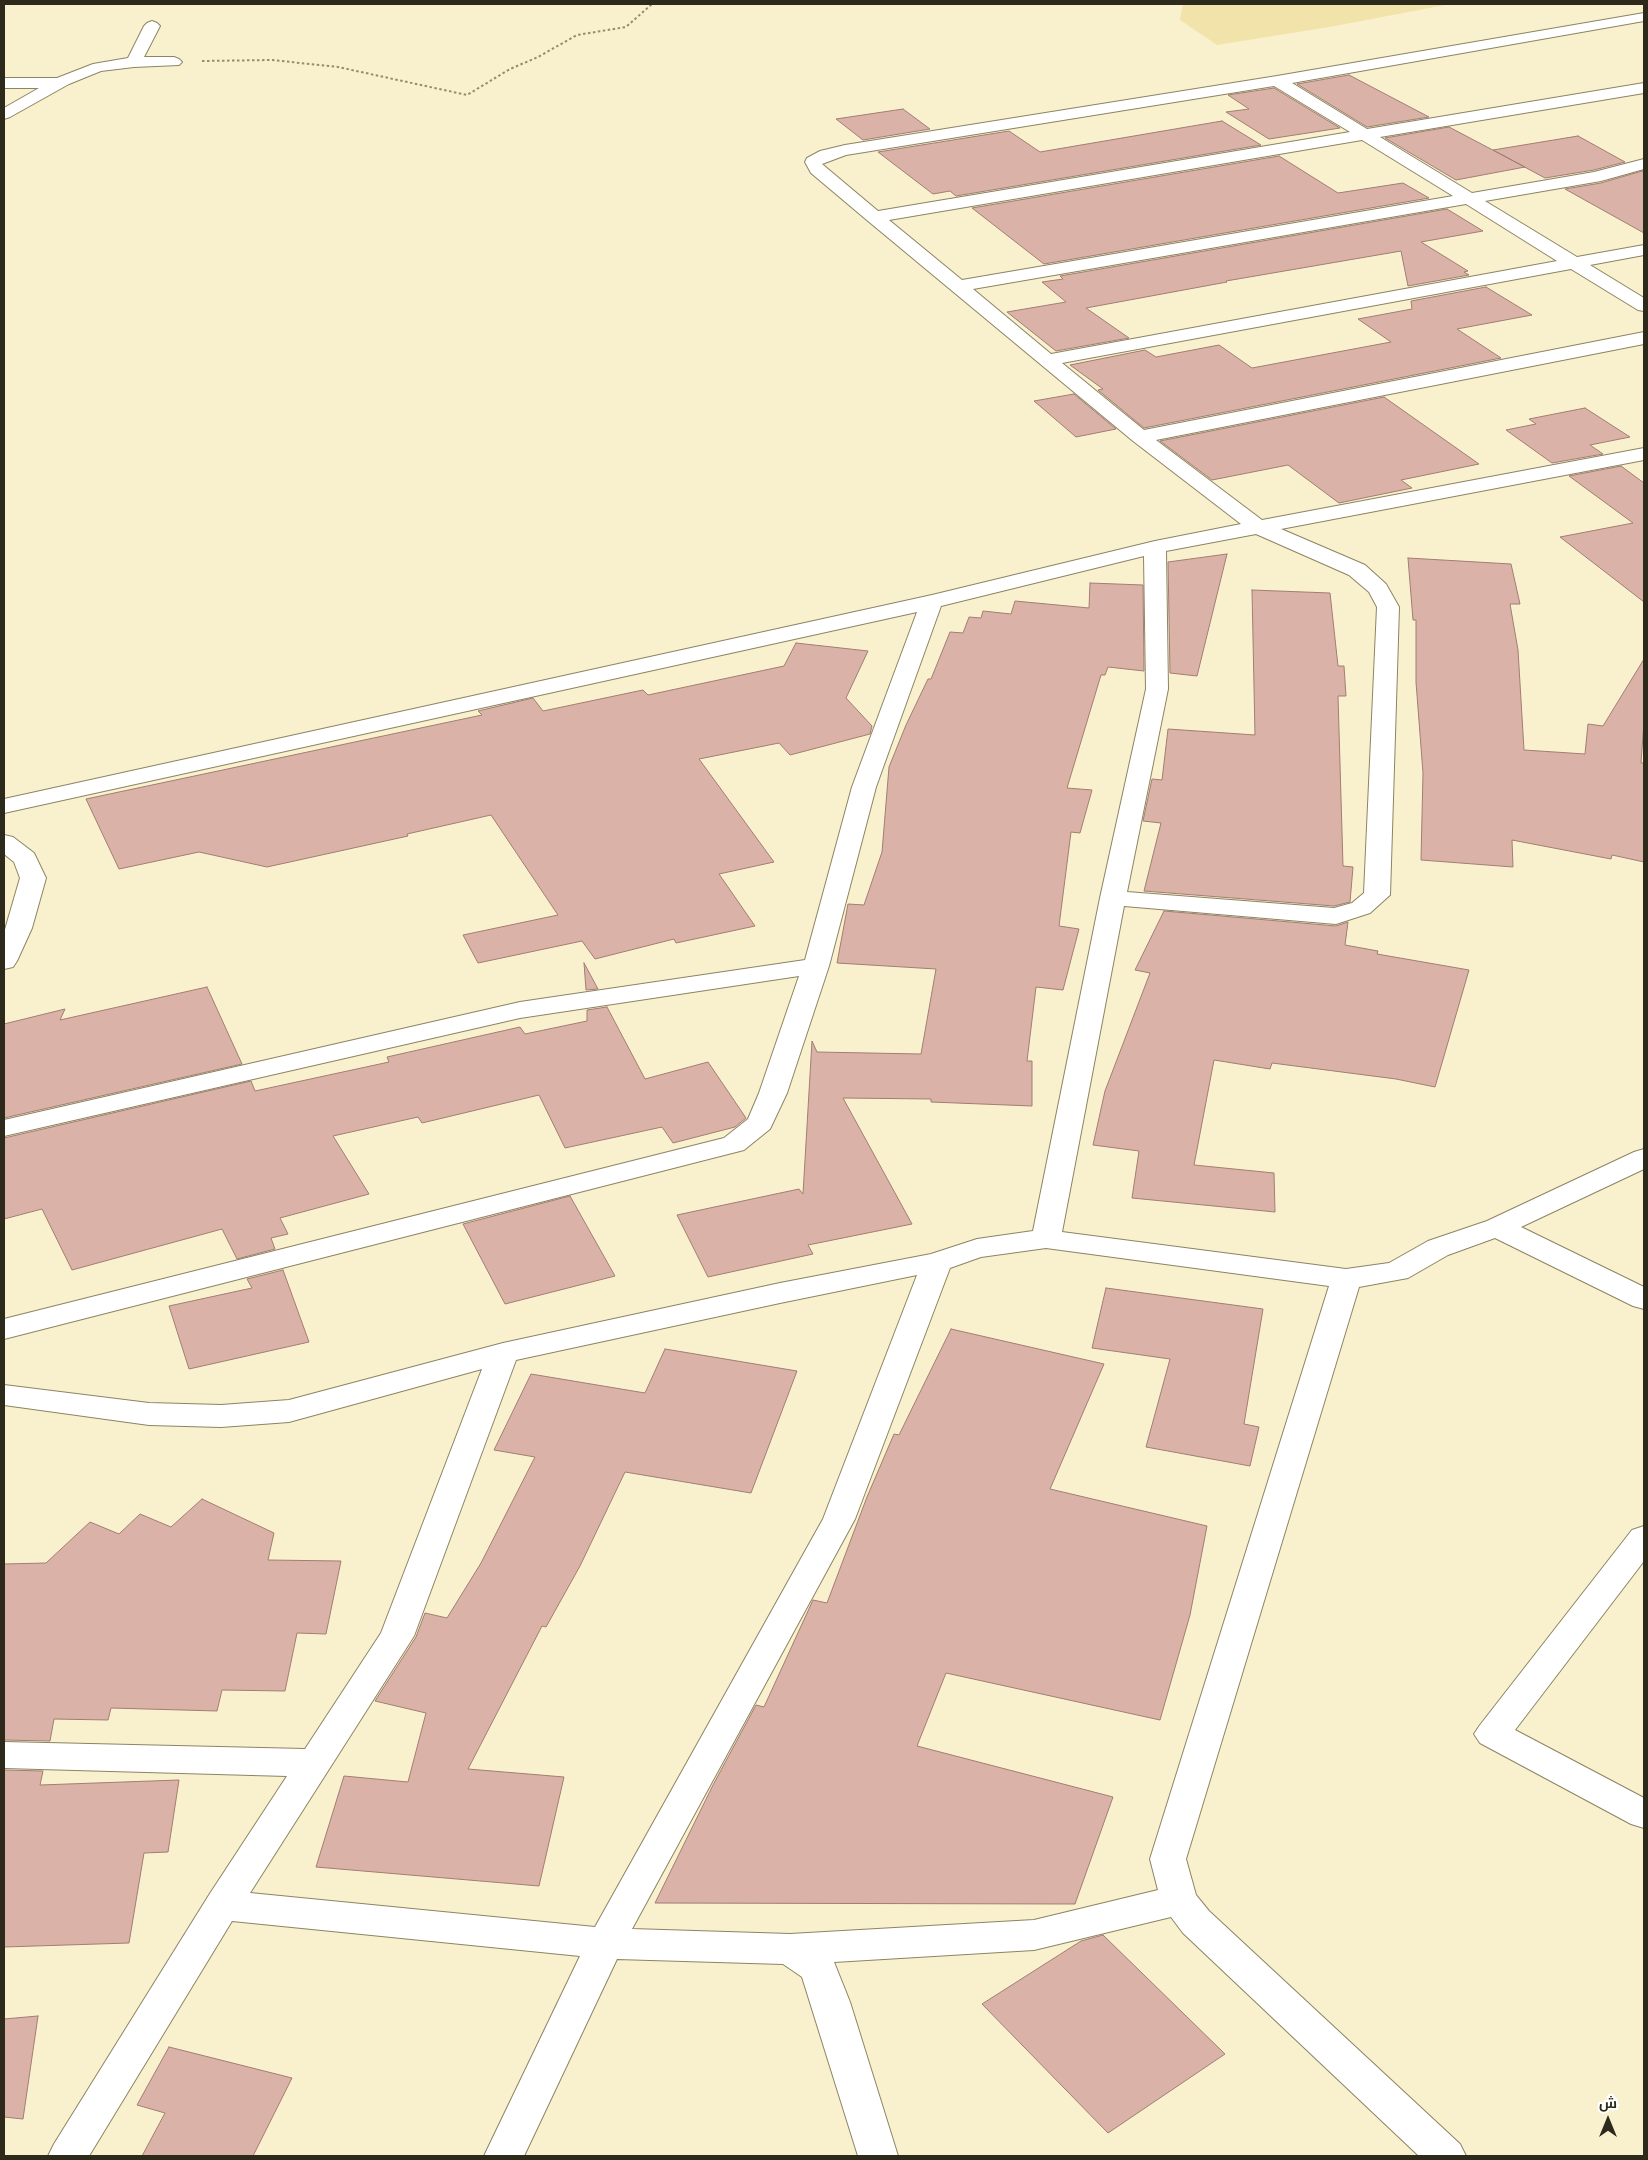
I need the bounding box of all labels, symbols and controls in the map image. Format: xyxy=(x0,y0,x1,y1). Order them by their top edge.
north arrow xyxy=(1583,2095,1633,2145)
text: ش xyxy=(1599,2096,1617,2113)

